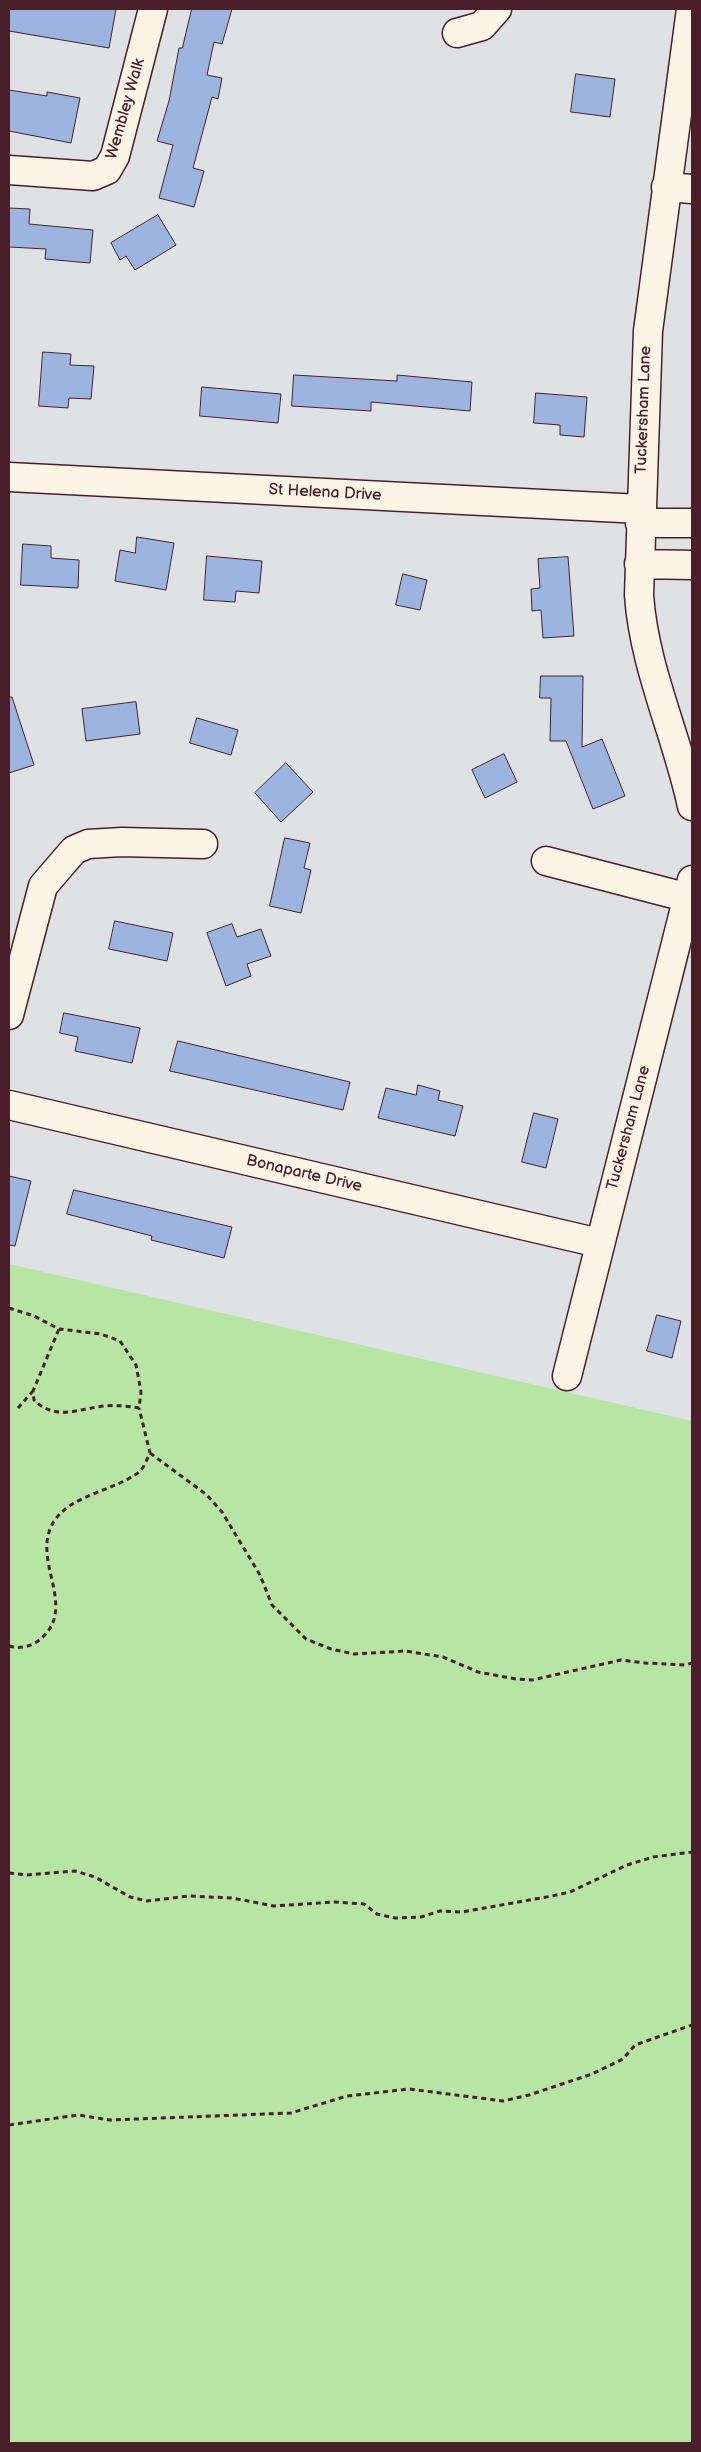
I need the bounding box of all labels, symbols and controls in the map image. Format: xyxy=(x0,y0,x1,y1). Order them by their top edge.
street label: Wembley Walk xyxy=(102,56,150,162)
street label: Tuckersham Lane xyxy=(632,346,656,474)
street label: St Helena Drive xyxy=(268,480,382,506)
street label: Tuckersham Lane xyxy=(603,1064,655,1192)
street label: Bonaparte Drive xyxy=(244,1151,364,1197)

